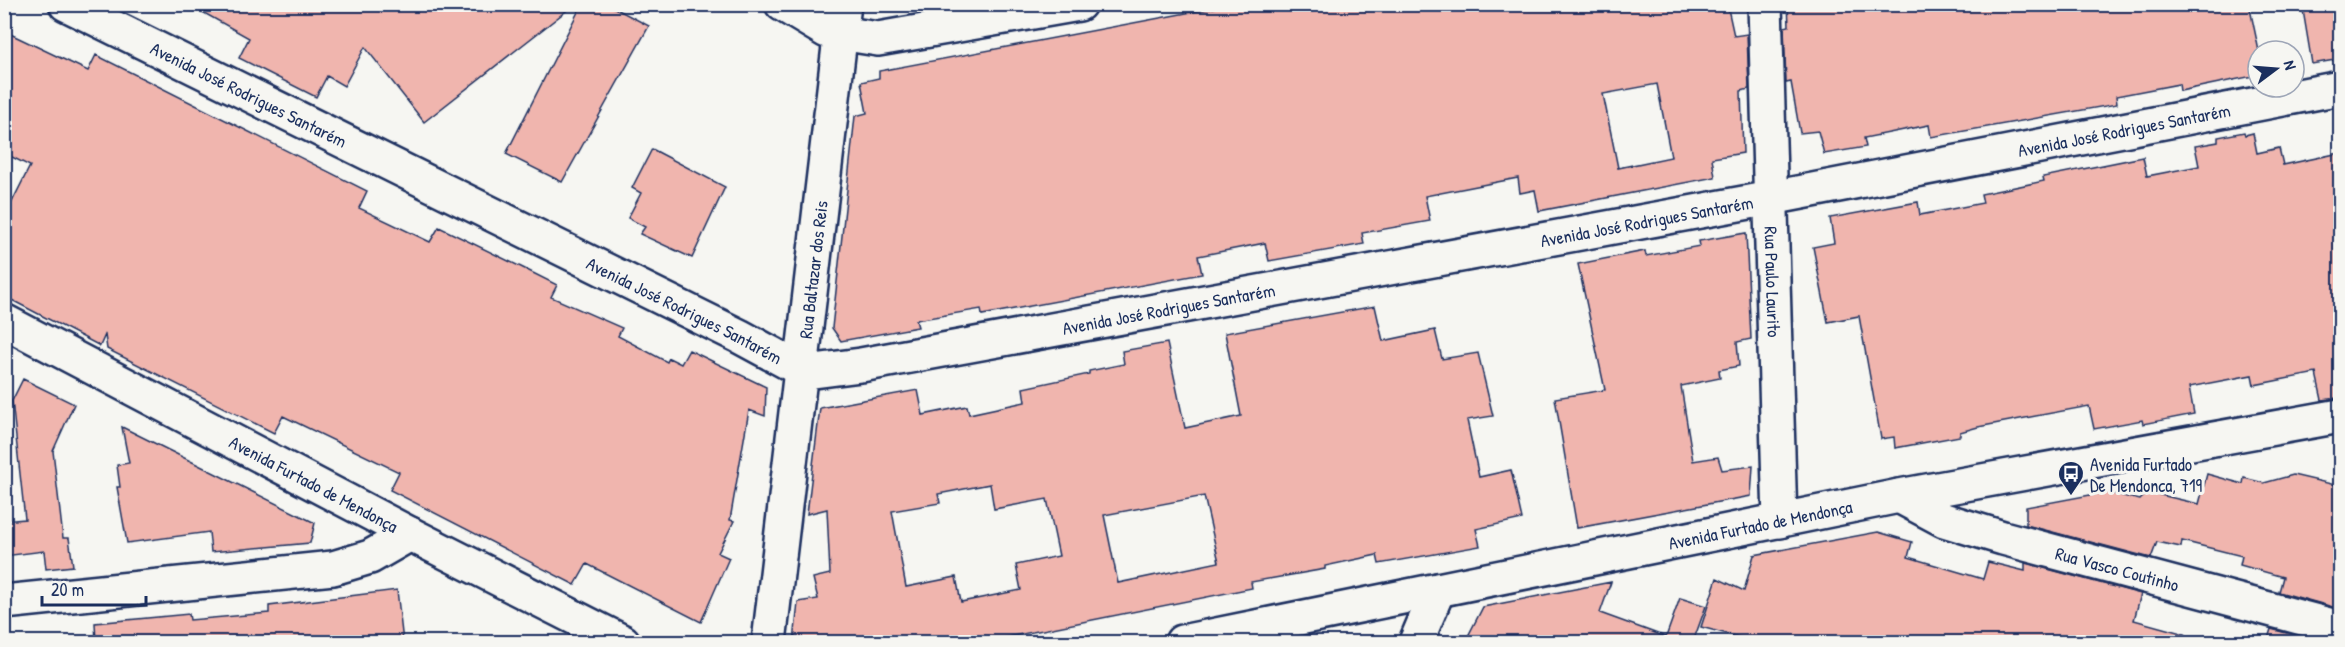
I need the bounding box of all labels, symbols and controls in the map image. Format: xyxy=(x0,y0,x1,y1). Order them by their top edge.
street label: Avenida José Rodrigues Santarém xyxy=(147,35,351,153)
north arrow xyxy=(2246,39,2306,99)
text: N xyxy=(2279,58,2302,72)
street label: Avenida José Rodrigues Santarém xyxy=(2016,97,2232,163)
street label: Avenida José Rodrigues Santarém xyxy=(1538,189,1755,253)
street label: Rua Baltazar dos Reis xyxy=(792,199,833,340)
street label: Rua Paulo Laurito xyxy=(1759,226,1787,338)
street label: Avenida José Rodrigues Santarém xyxy=(582,250,787,370)
street label: Avenida José Rodrigues Santarém xyxy=(1060,277,1277,340)
street label: Avenida Furtado de Mendonça xyxy=(225,429,403,538)
place label: Avenida Furtado De Mendonca, 719 xyxy=(2090,452,2203,498)
bus stop icon: Avenida Furtado De Mendonca, 719 xyxy=(2056,459,2086,497)
street label: Avenida Furtado de Mendonça xyxy=(1666,493,1854,555)
street label: Rua Vasco Coutinho xyxy=(2053,540,2182,597)
scale bar xyxy=(42,569,146,607)
text: 20 m xyxy=(51,577,84,602)

